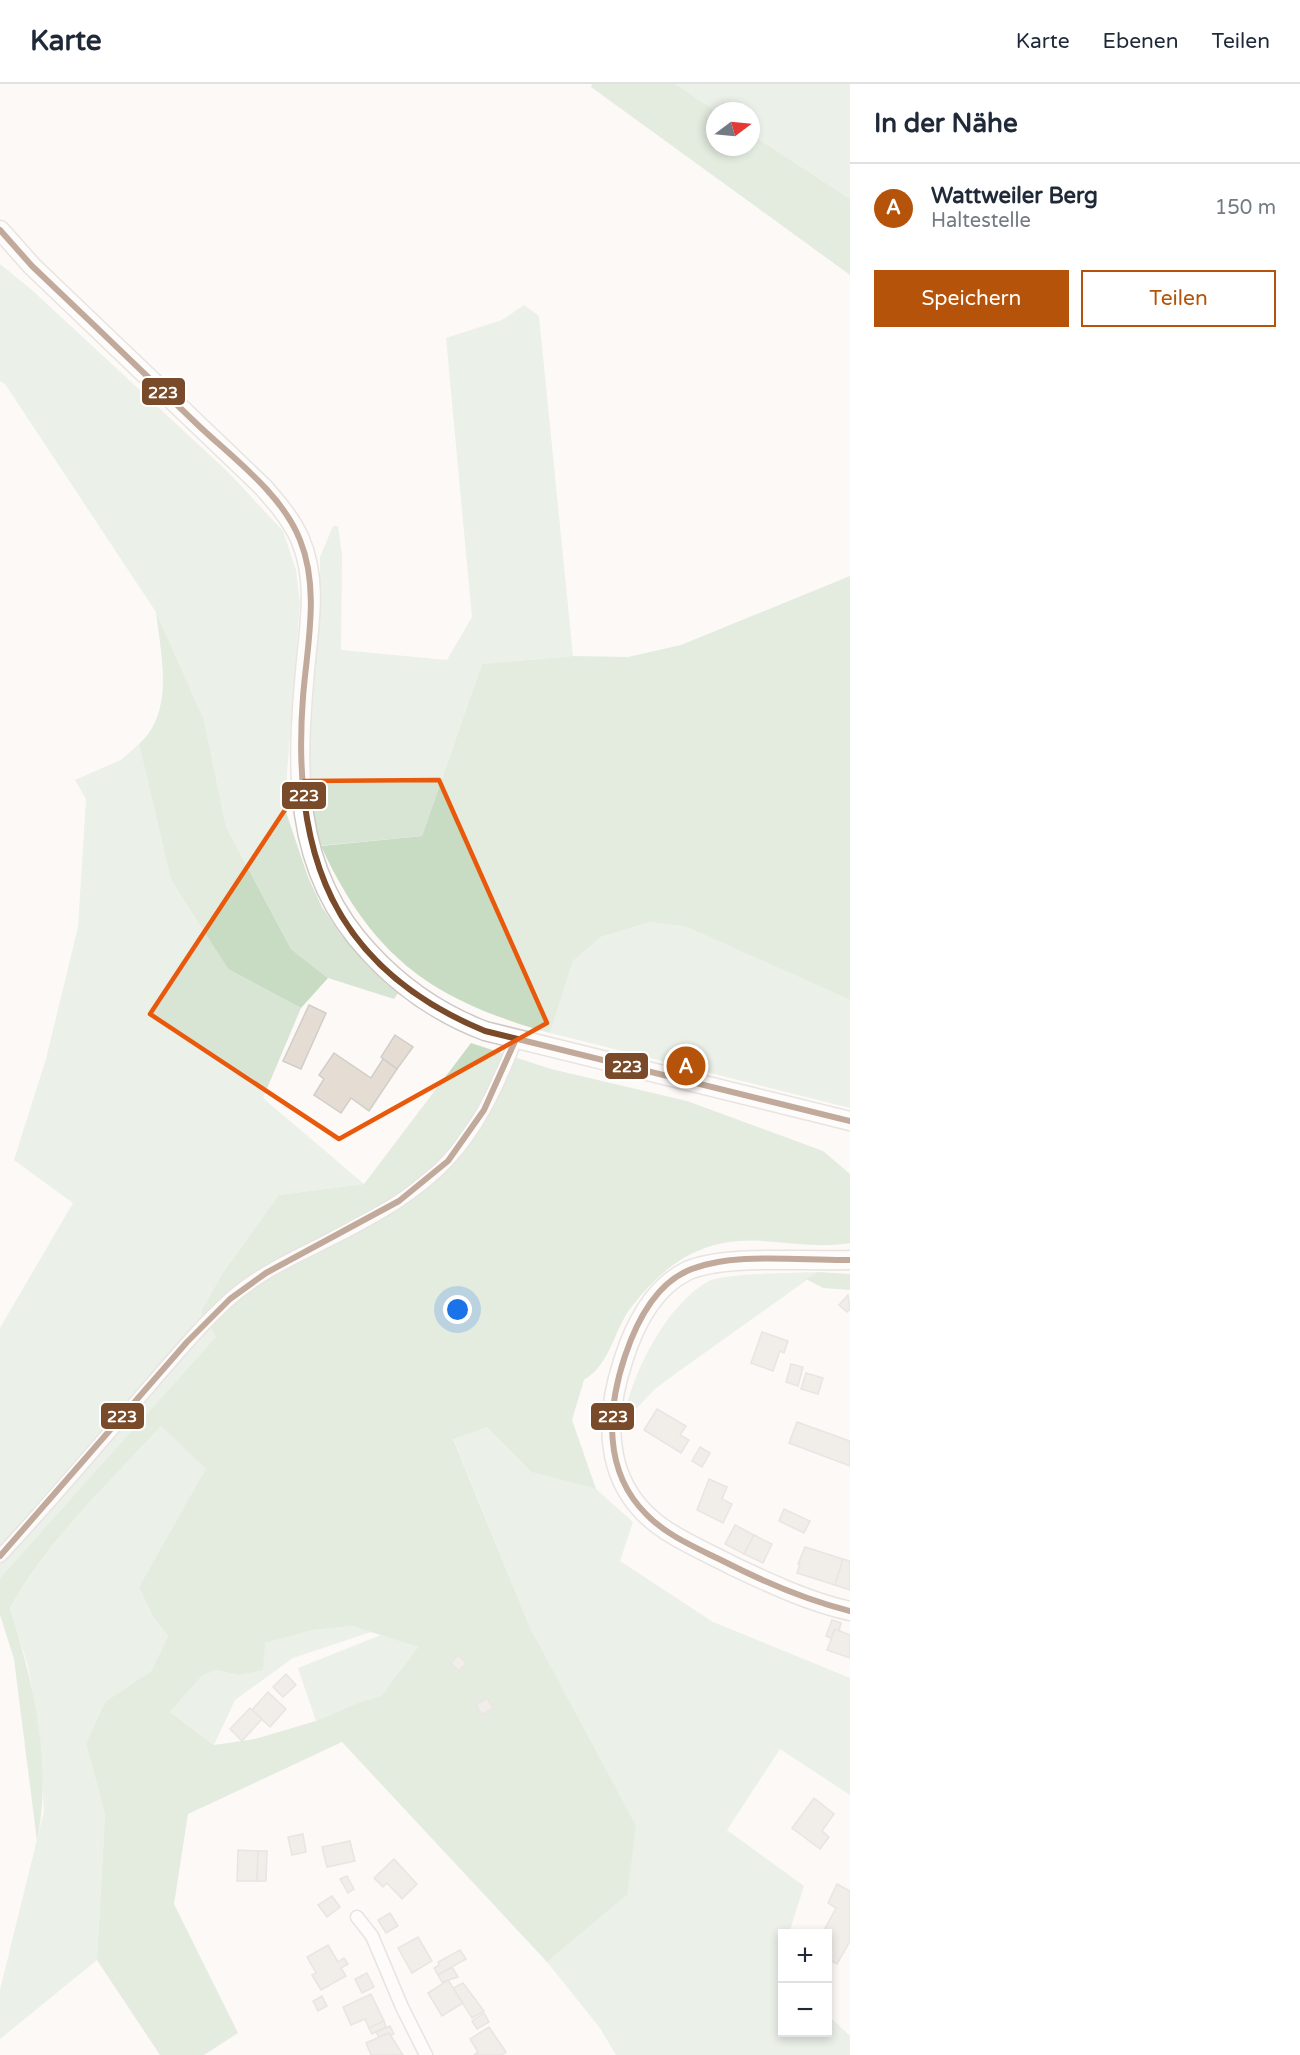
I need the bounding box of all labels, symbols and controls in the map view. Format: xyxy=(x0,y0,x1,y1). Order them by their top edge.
text: Karte xyxy=(30,24,102,58)
text: Karte xyxy=(1016,29,1070,54)
text: Ebenen xyxy=(1103,29,1179,54)
text: Teilen xyxy=(1212,29,1270,54)
north arrow xyxy=(706,102,760,156)
text: In der Nähe xyxy=(874,108,1018,139)
text: Wattweiler Berg xyxy=(931,183,1098,209)
text: A xyxy=(886,196,901,220)
text: 150 m xyxy=(1215,196,1276,220)
text: Haltestelle xyxy=(931,209,1031,233)
button: Speichern xyxy=(874,270,1069,327)
button: Teilen xyxy=(1081,270,1276,327)
line badge: 223 xyxy=(141,377,186,406)
text: 223 xyxy=(148,383,178,403)
line badge: 223 xyxy=(281,781,327,810)
text: 223 xyxy=(289,786,319,806)
pin: A xyxy=(666,1044,706,1088)
line badge: 223 xyxy=(604,1052,649,1080)
text: 223 xyxy=(612,1057,642,1077)
your location xyxy=(443,1295,472,1324)
line badge: 223 xyxy=(100,1402,145,1430)
line badge: 223 xyxy=(590,1402,635,1431)
text: 223 xyxy=(107,1407,137,1427)
text: 223 xyxy=(598,1407,628,1427)
map controls xyxy=(778,1929,832,2037)
button: + xyxy=(778,1929,832,1983)
button: − xyxy=(778,1983,832,2037)

